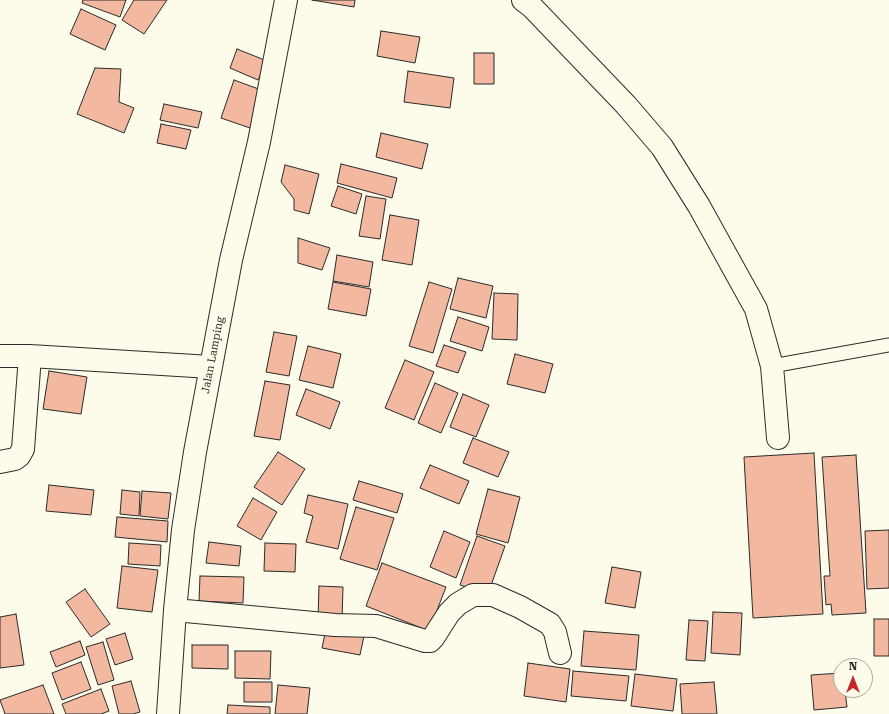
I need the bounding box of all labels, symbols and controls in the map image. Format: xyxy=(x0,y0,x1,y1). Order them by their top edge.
street label: Jalan Lamping xyxy=(199,315,227,395)
north arrow xyxy=(833,658,873,698)
text: N xyxy=(849,660,857,673)

